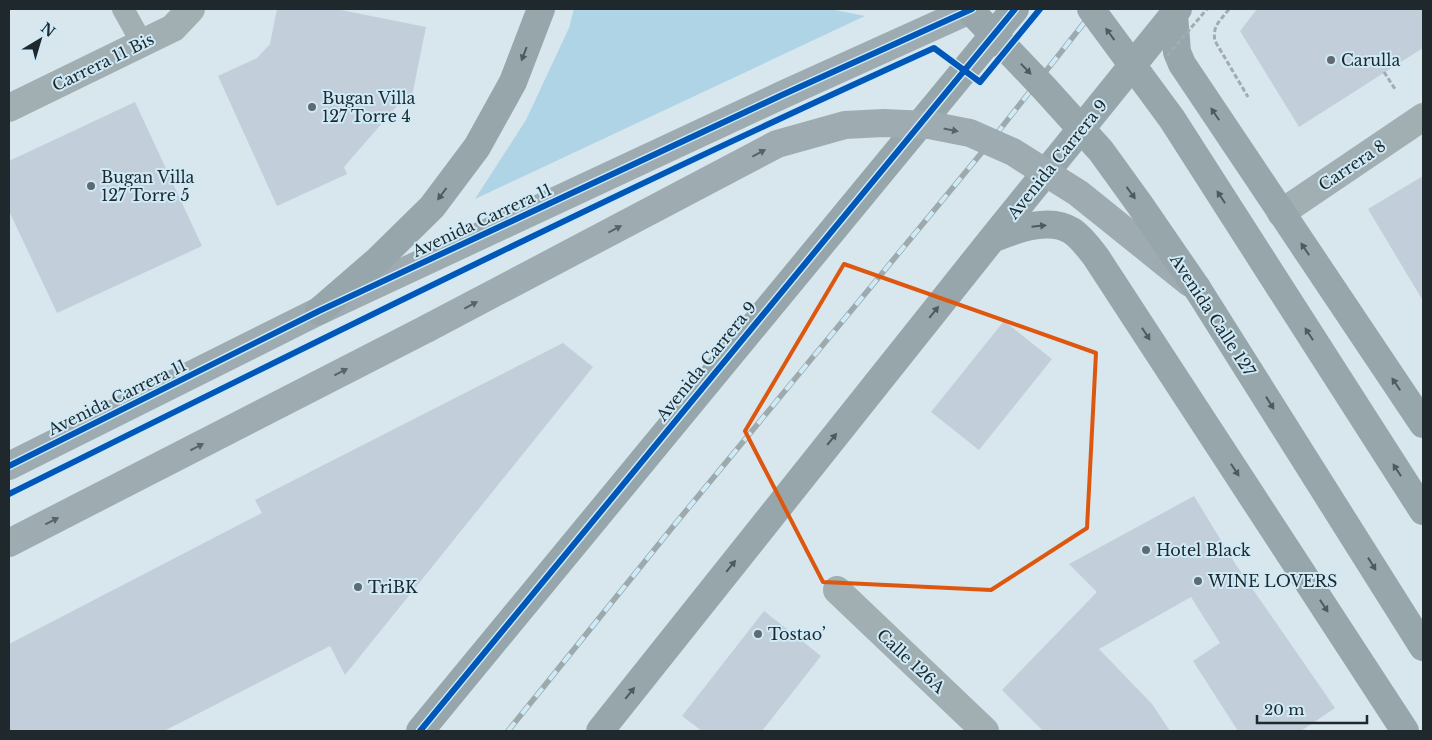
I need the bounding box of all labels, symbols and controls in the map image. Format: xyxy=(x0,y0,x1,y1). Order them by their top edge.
north arrow xyxy=(15,15,65,65)
text: N xyxy=(37,19,59,41)
one-way arrow xyxy=(1105,27,1115,41)
street label: Carrera 11 Bis xyxy=(49,29,157,95)
one-way arrow xyxy=(520,47,528,62)
place label: Carulla xyxy=(1341,50,1400,70)
marker: Carulla xyxy=(1325,54,1337,66)
one-way arrow xyxy=(1020,63,1032,75)
place label: Bugan Villa 127 Torre 4 xyxy=(322,88,416,126)
street label: Avenida Carrera 9 xyxy=(1002,95,1111,223)
marker: Bugan Villa 127 Torre 4 xyxy=(306,101,318,113)
one-way arrow xyxy=(1210,107,1220,121)
one-way arrow xyxy=(943,126,959,134)
street label: Carrera 8 xyxy=(1315,135,1389,195)
one-way arrow xyxy=(752,149,766,157)
place label: Bugan Villa 127 Torre 5 xyxy=(101,167,195,205)
street label: Avenida Carrera 11 xyxy=(408,179,555,262)
marker: Bugan Villa 127 Torre 5 xyxy=(85,180,97,192)
one-way arrow xyxy=(1126,186,1136,200)
one-way arrow xyxy=(437,187,447,201)
one-way arrow xyxy=(1217,190,1226,203)
one-way arrow xyxy=(1031,222,1047,230)
one-way arrow xyxy=(608,225,622,233)
one-way arrow xyxy=(1300,242,1310,256)
street label: Avenida Calle 127 xyxy=(1166,249,1260,381)
street label: Avenida Carrera 9 xyxy=(651,297,760,425)
one-way arrow xyxy=(464,301,479,309)
one-way arrow xyxy=(928,306,939,319)
one-way arrow xyxy=(1304,327,1314,340)
one-way arrow xyxy=(1142,328,1151,341)
street label: Avenida Carrera 11 xyxy=(44,355,190,440)
one-way arrow xyxy=(334,368,348,376)
one-way arrow xyxy=(1391,377,1401,390)
one-way arrow xyxy=(1265,397,1275,410)
one-way arrow xyxy=(827,433,838,446)
one-way arrow xyxy=(189,443,204,451)
one-way arrow xyxy=(1230,464,1240,477)
one-way arrow xyxy=(1392,464,1402,477)
one-way arrow xyxy=(45,517,59,525)
place label: Hotel Black xyxy=(1156,540,1251,560)
marker: Hotel Black xyxy=(1140,544,1152,556)
one-way arrow xyxy=(1367,558,1376,571)
one-way arrow xyxy=(726,560,737,573)
place label: WINE LOVERS xyxy=(1207,571,1337,591)
marker: WINE LOVERS xyxy=(1192,575,1204,587)
place label: TriBK xyxy=(368,577,418,597)
marker: TriBK xyxy=(352,581,364,593)
one-way arrow xyxy=(1319,600,1329,613)
place label: Tostao’ xyxy=(768,624,826,644)
street label: Calle 126A xyxy=(873,625,950,698)
marker: Tostao’ xyxy=(752,628,764,640)
one-way arrow xyxy=(624,687,635,700)
scale bar xyxy=(1257,692,1367,724)
text: 20 m xyxy=(1264,700,1304,719)

